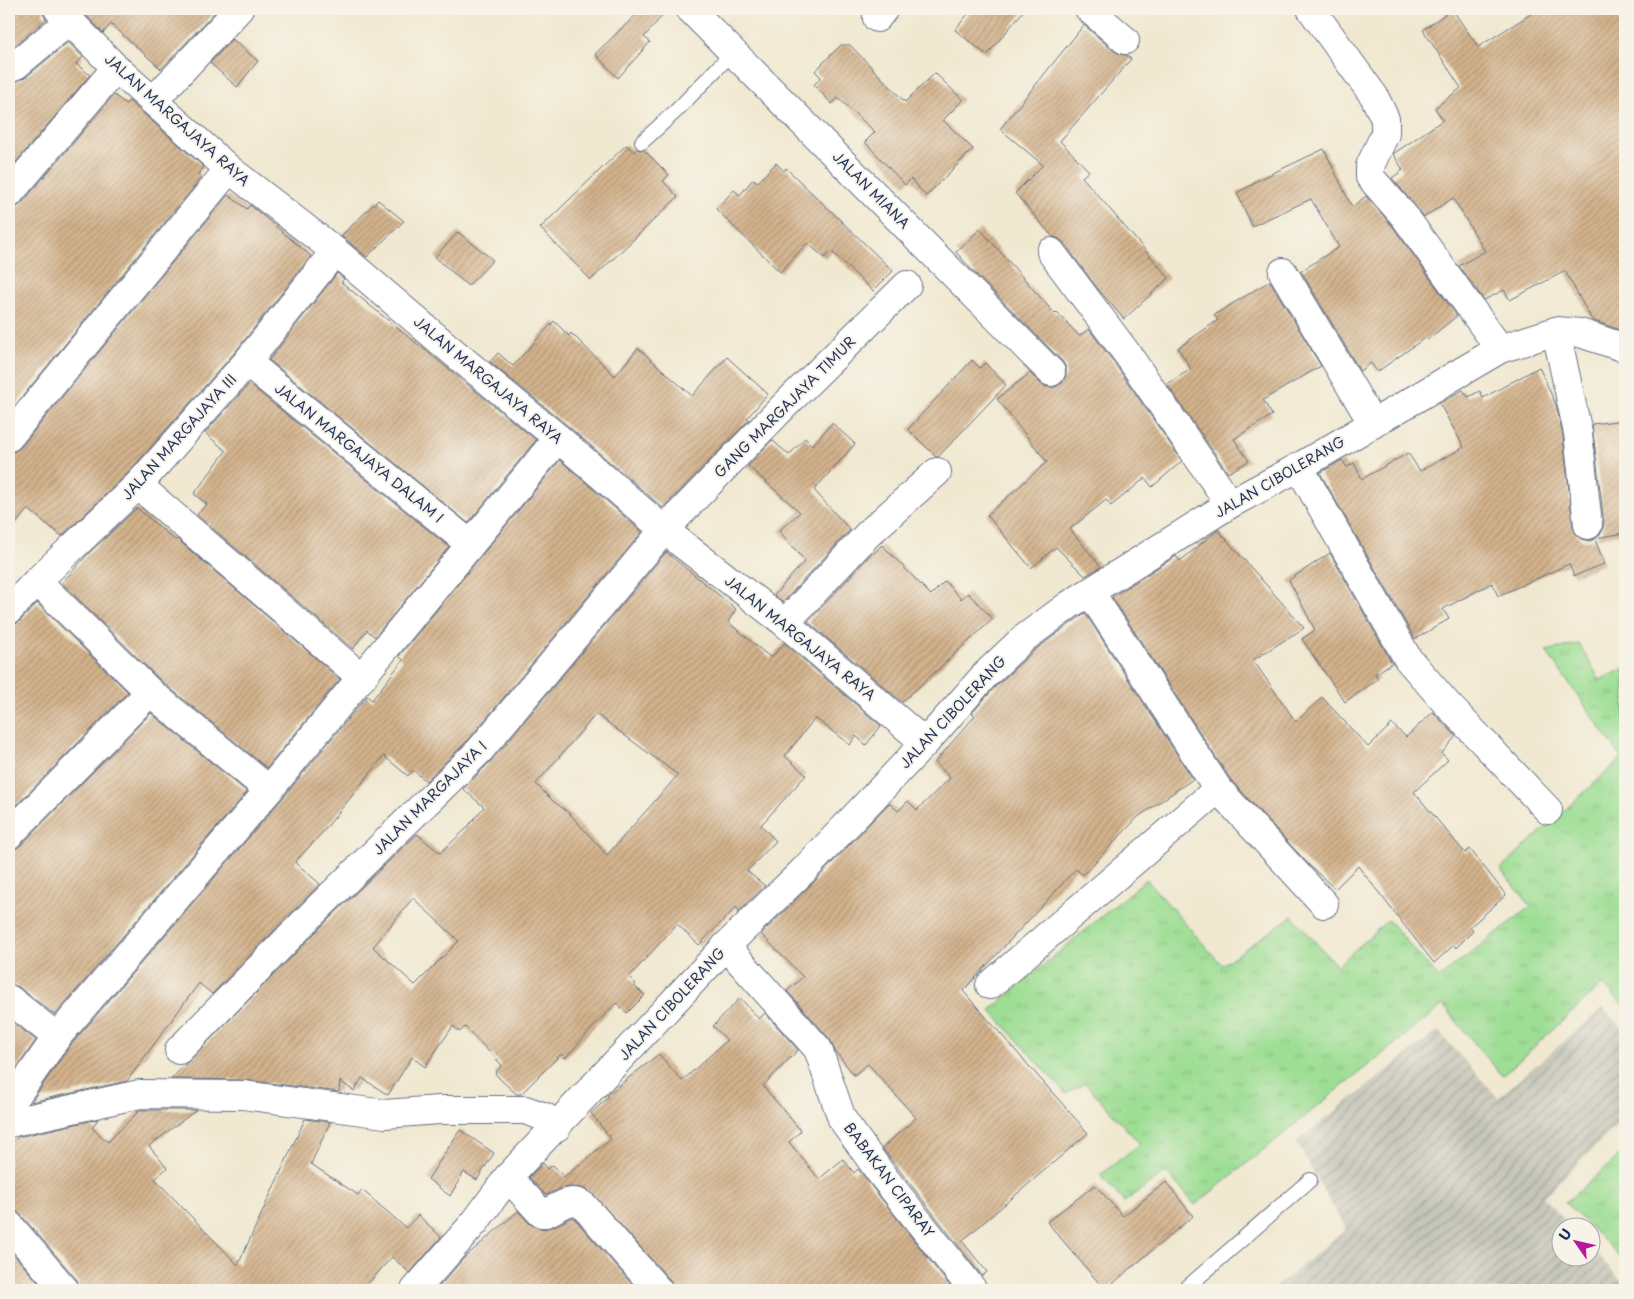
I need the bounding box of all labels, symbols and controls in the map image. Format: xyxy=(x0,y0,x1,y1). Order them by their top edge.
street label: JALAN MARGAJAYA RAYA xyxy=(100,49,255,191)
street label: JALAN MIANA xyxy=(828,146,915,233)
street label: JALAN MARGAJAYA RAYA xyxy=(409,311,568,449)
street label: GANG MARGAJAYA TIMUR xyxy=(709,331,860,482)
street label: JALAN MARGAJAYA III xyxy=(116,369,241,504)
street label: JALAN MARGAJAYA DALAM I xyxy=(270,378,448,528)
street label: JALAN CIBOLERANG xyxy=(1210,430,1349,523)
street label: JALAN MARGAJAYA RAYA xyxy=(720,570,881,705)
street label: JALAN CIBOLERANG xyxy=(895,650,1011,773)
street label: JALAN MARGAJAYA I xyxy=(368,736,492,860)
street label: JALAN CIBOLERANG xyxy=(614,942,730,1065)
street label: BABAKAN CIPARAY xyxy=(839,1118,940,1242)
north arrow xyxy=(1552,1216,1602,1266)
text: U xyxy=(1553,1224,1576,1245)

